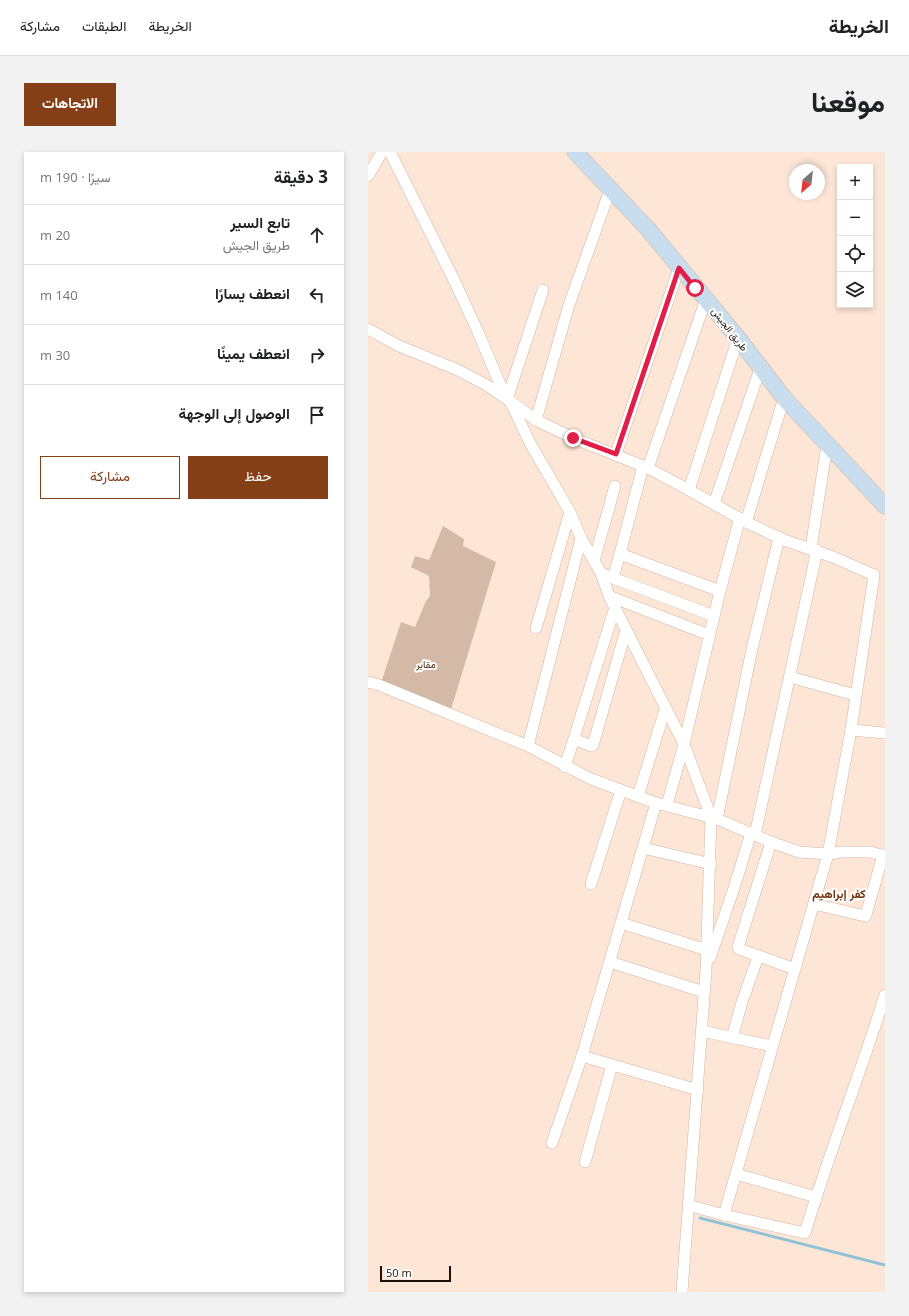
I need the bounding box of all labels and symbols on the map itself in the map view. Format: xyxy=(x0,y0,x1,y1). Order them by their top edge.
north arrow xyxy=(789,164,825,200)
route start xyxy=(686,279,704,297)
street label: طريق الجيش xyxy=(709,304,752,354)
route end xyxy=(564,429,582,447)
park label: مقابر xyxy=(415,657,436,671)
district label: كفر إبراهيم xyxy=(812,885,866,902)
scale bar xyxy=(380,1264,451,1283)

